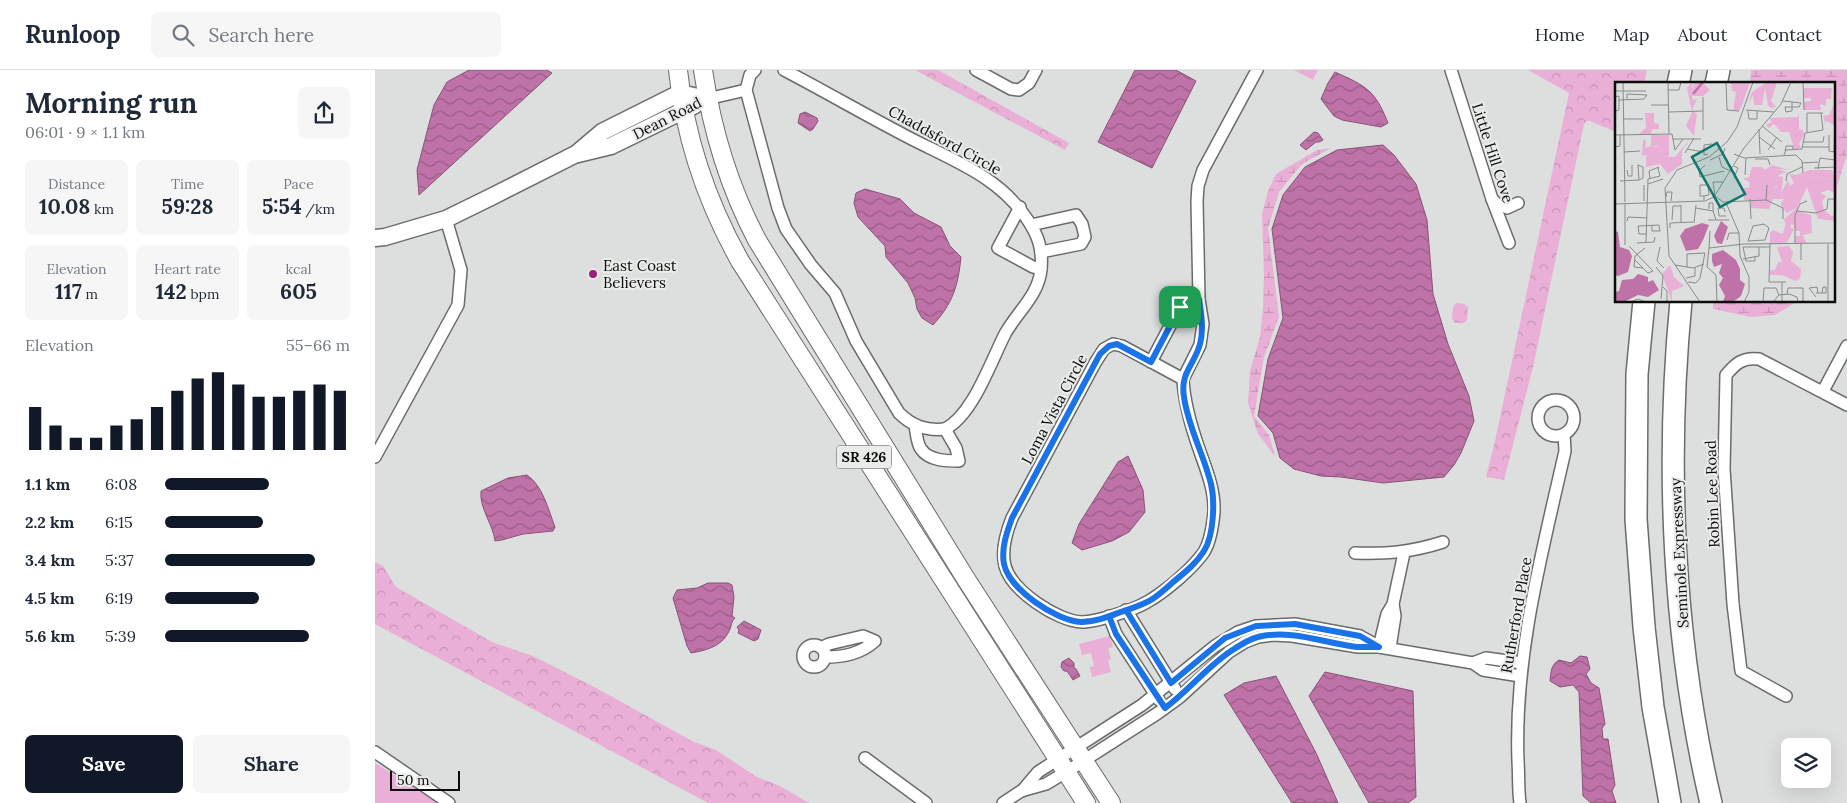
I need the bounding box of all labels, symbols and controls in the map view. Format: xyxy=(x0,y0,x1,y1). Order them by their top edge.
search box xyxy=(151,12,501,57)
text: Runloop xyxy=(25,19,121,50)
icon: search xyxy=(169,21,197,49)
text: Search here xyxy=(209,23,314,47)
text: Home xyxy=(1535,23,1585,46)
text: Map xyxy=(1613,23,1649,46)
text: About xyxy=(1677,23,1727,46)
text: Contact xyxy=(1755,23,1822,46)
inset map xyxy=(1615,82,1835,302)
text: Morning run xyxy=(25,85,197,121)
button: share xyxy=(298,87,350,139)
street label: Dean Road xyxy=(629,93,705,143)
street label: Chaddsford Circle xyxy=(885,101,1005,179)
street label: Little Hill Cove xyxy=(1468,101,1518,205)
text: 06:01 · 9 × 1.1 km xyxy=(25,122,145,142)
text: Distance xyxy=(48,175,105,193)
text: Time xyxy=(171,175,204,193)
text: Pace xyxy=(283,175,314,193)
text: 10.08 xyxy=(39,193,90,220)
text: 59:28 xyxy=(162,193,213,220)
text: 5:54 xyxy=(262,193,302,220)
text: km xyxy=(90,200,114,218)
text: /km xyxy=(302,200,335,218)
place label: East Coast Believers xyxy=(603,256,677,292)
text: Elevation xyxy=(46,260,107,278)
text: Heart rate xyxy=(154,260,221,278)
text: kcal xyxy=(286,260,311,278)
marker: East Coast Believers xyxy=(587,268,599,280)
text: 117 xyxy=(55,278,82,305)
text: 142 xyxy=(156,278,187,305)
text: 605 xyxy=(280,278,317,305)
text: m xyxy=(82,285,98,303)
text: bpm xyxy=(187,285,219,303)
pin xyxy=(1159,286,1201,328)
icon: arrive xyxy=(1166,293,1194,321)
text: Elevation xyxy=(25,335,94,355)
text: 55–66 m xyxy=(286,335,350,355)
street label: Loma Vista Circle xyxy=(1017,351,1091,467)
street label: Robin Lee Road xyxy=(1701,440,1723,548)
road number: SR 426 xyxy=(837,446,891,468)
text: 1.1 km xyxy=(25,474,70,494)
text: 6:08 xyxy=(105,474,137,494)
street label: Seminole Expressway xyxy=(1666,477,1692,629)
text: 2.2 km xyxy=(25,512,74,532)
text: 6:15 xyxy=(105,512,133,532)
text: 3.4 km xyxy=(25,550,75,570)
text: 5:37 xyxy=(105,550,134,570)
street label: Rutherford Place xyxy=(1496,555,1536,675)
text: 4.5 km xyxy=(25,588,75,608)
text: 6:19 xyxy=(105,588,133,608)
text: 5.6 km xyxy=(25,626,75,646)
text: 5:39 xyxy=(105,626,136,646)
button: Save xyxy=(25,735,183,793)
button: Share xyxy=(193,735,350,793)
map controls xyxy=(1781,738,1831,788)
button: layers xyxy=(1781,738,1831,788)
scale bar xyxy=(390,768,460,791)
text: 50 m xyxy=(397,771,430,789)

